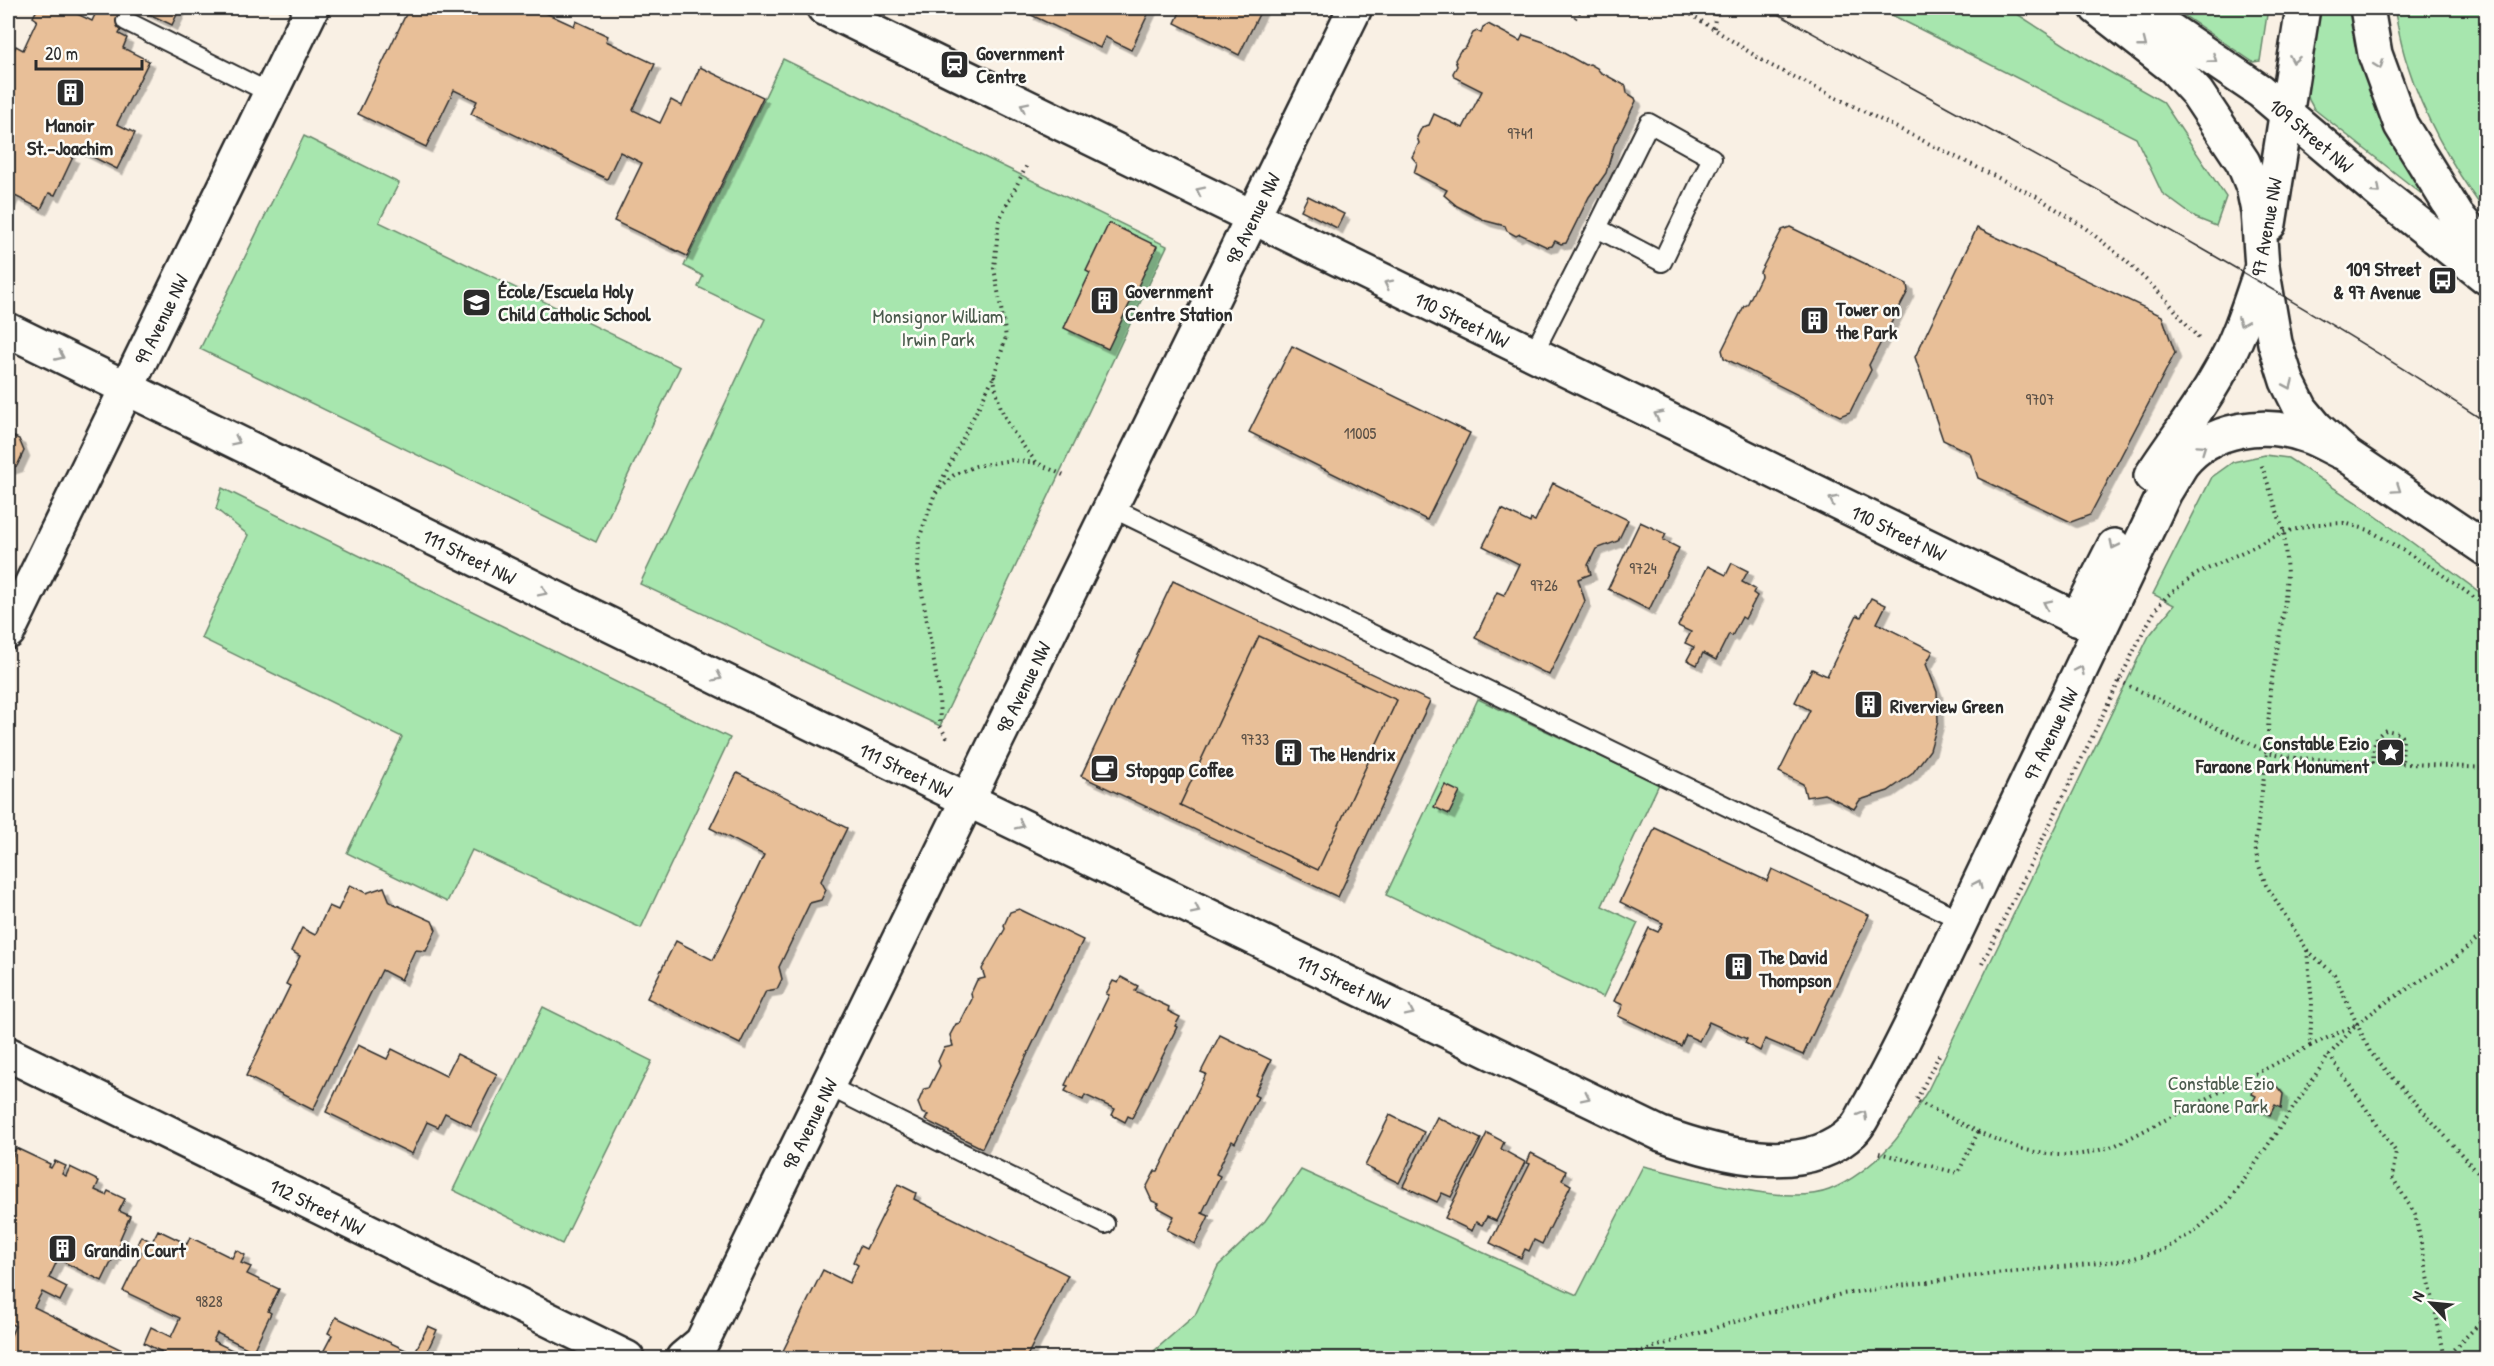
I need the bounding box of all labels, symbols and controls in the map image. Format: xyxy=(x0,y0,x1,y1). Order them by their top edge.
scale bar xyxy=(36,33,142,71)
one-way arrow xyxy=(2137,36,2148,47)
place label: Government Centre xyxy=(976,39,1065,89)
text: 20 m xyxy=(45,41,78,66)
station icon: Government Centre xyxy=(939,48,971,80)
one-way arrow xyxy=(2206,52,2217,63)
one-way arrow xyxy=(2288,54,2301,64)
one-way arrow xyxy=(2372,58,2384,69)
building icon: Manoir St.-Joachim xyxy=(54,77,86,109)
street label: 109 Street NW xyxy=(2264,92,2360,179)
one-way arrow xyxy=(1020,101,1031,113)
place label: Manoir St.-Joachim xyxy=(27,111,113,161)
house number: 9741 xyxy=(1507,122,1533,144)
street label: 98 Avenue NW xyxy=(1218,167,1286,269)
street label: 97 Avenue NW xyxy=(2244,175,2288,279)
one-way arrow xyxy=(2370,183,2381,194)
one-way arrow xyxy=(1195,187,1206,199)
place label: 109 Street & 97 Avenue xyxy=(2333,255,2422,305)
bus stop icon: 109 Street & 97 Avenue xyxy=(2426,264,2458,296)
street label: 99 Avenue NW xyxy=(127,269,194,369)
place label: École/Escuela Holy Child Catholic School xyxy=(498,277,651,327)
place label: Government Centre Station xyxy=(1125,277,1232,327)
one-way arrow xyxy=(1384,279,1395,291)
building icon: Government Centre Station xyxy=(1088,285,1120,317)
street label: 110 Street NW xyxy=(1410,285,1515,354)
school or university icon: École/Escuela Holy Child Catholic School xyxy=(461,286,493,318)
place label: Tower on the Park xyxy=(1835,295,1900,345)
park label: Monsignor William Irwin Park xyxy=(873,302,1003,352)
building icon: Tower on the Park xyxy=(1799,304,1831,336)
one-way arrow xyxy=(2237,316,2249,327)
one-way arrow xyxy=(54,348,65,360)
one-way arrow xyxy=(2282,379,2294,390)
house number: 9707 xyxy=(2026,388,2055,410)
one-way arrow xyxy=(1654,411,1665,422)
house number: 11005 xyxy=(1344,422,1377,444)
one-way arrow xyxy=(229,434,240,445)
one-way arrow xyxy=(2196,444,2207,455)
one-way arrow xyxy=(2390,481,2401,492)
one-way arrow xyxy=(1829,496,1840,508)
street label: 110 Street NW xyxy=(1847,498,1951,567)
street label: 111 Street NW xyxy=(419,522,521,591)
one-way arrow xyxy=(2110,539,2122,550)
house number: 9724 xyxy=(1629,557,1657,579)
house number: 9726 xyxy=(1530,574,1558,596)
one-way arrow xyxy=(536,584,547,596)
one-way arrow xyxy=(2042,600,2053,611)
street label: 98 Avenue NW xyxy=(989,636,1057,737)
one-way arrow xyxy=(2072,665,2084,676)
one-way arrow xyxy=(711,670,722,682)
street label: 97 Avenue NW xyxy=(2016,682,2084,785)
building icon: Riverview Green xyxy=(1853,689,1885,721)
place label: Riverview Green xyxy=(1890,692,2004,719)
house number: 9733 xyxy=(1241,728,1269,750)
place label: Constable Ezio Faraone Park Monument xyxy=(2195,729,2370,779)
street label: 111 Street NW xyxy=(855,735,958,804)
building icon: The Hendrix xyxy=(1273,737,1305,769)
place icon: Constable Ezio Faraone Park Monument xyxy=(2374,737,2406,769)
place label: The Hendrix xyxy=(1309,740,1396,767)
cafe icon: Stopgap Coffee xyxy=(1089,753,1121,785)
place label: Stopgap Coffee xyxy=(1126,756,1234,784)
one-way arrow xyxy=(1014,818,1025,830)
one-way arrow xyxy=(1971,880,1983,891)
one-way arrow xyxy=(1190,902,1201,914)
place label: The David Thompson xyxy=(1758,943,1832,994)
street label: 111 Street NW xyxy=(1293,947,1396,1015)
building icon: The David Thompson xyxy=(1722,951,1754,983)
one-way arrow xyxy=(1403,1005,1414,1017)
park label: Constable Ezio Faraone Park xyxy=(2168,1069,2274,1119)
street label: 98 Avenue NW xyxy=(775,1073,843,1174)
one-way arrow xyxy=(1579,1090,1590,1102)
one-way arrow xyxy=(1856,1111,1868,1121)
street label: 112 Street NW xyxy=(266,1171,370,1241)
building icon: Grandin Court xyxy=(47,1233,79,1265)
place label: Grandin Court xyxy=(84,1236,187,1263)
north arrow xyxy=(2401,1273,2461,1333)
text: N xyxy=(2406,1287,2429,1305)
house number: 9828 xyxy=(195,1290,223,1312)

